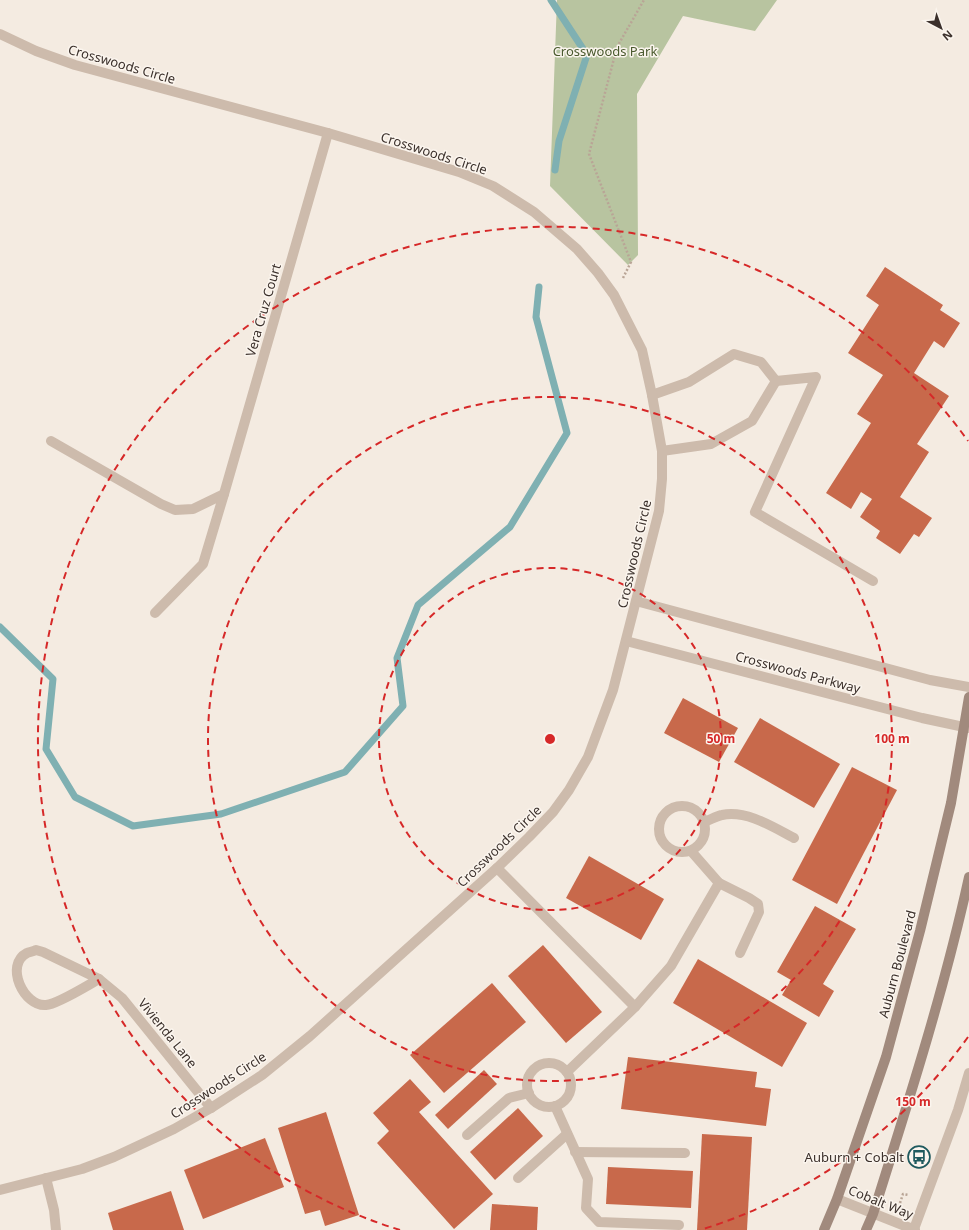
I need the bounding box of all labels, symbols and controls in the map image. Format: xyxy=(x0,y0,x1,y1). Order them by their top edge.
north arrow xyxy=(921,8,961,48)
text: N xyxy=(940,27,956,45)
street label: Crosswoods Circle xyxy=(66,40,178,88)
park label: Crosswoods Park xyxy=(553,42,657,60)
street label: Crosswoods Circle xyxy=(379,127,489,179)
street label: Vera Cruz Court xyxy=(241,261,285,359)
street label: Crosswoods Circle xyxy=(613,498,655,610)
street label: Crosswoods Parkway xyxy=(733,647,863,697)
text: 50 m xyxy=(707,730,735,747)
text: 100 m xyxy=(874,730,910,747)
centre of rings xyxy=(543,732,557,746)
street label: Crosswoods Circle xyxy=(453,801,545,891)
street label: Auburn Boulevard xyxy=(874,908,920,1020)
street label: Vivienda Lane xyxy=(134,994,202,1072)
street label: Crosswoods Circle xyxy=(167,1047,269,1123)
text: 150 m xyxy=(895,1093,931,1110)
bus stop icon: Auburn + Cobalt xyxy=(906,1144,932,1170)
place label: Auburn + Cobalt xyxy=(805,1148,904,1166)
street label: Cobalt Way xyxy=(846,1181,916,1223)

